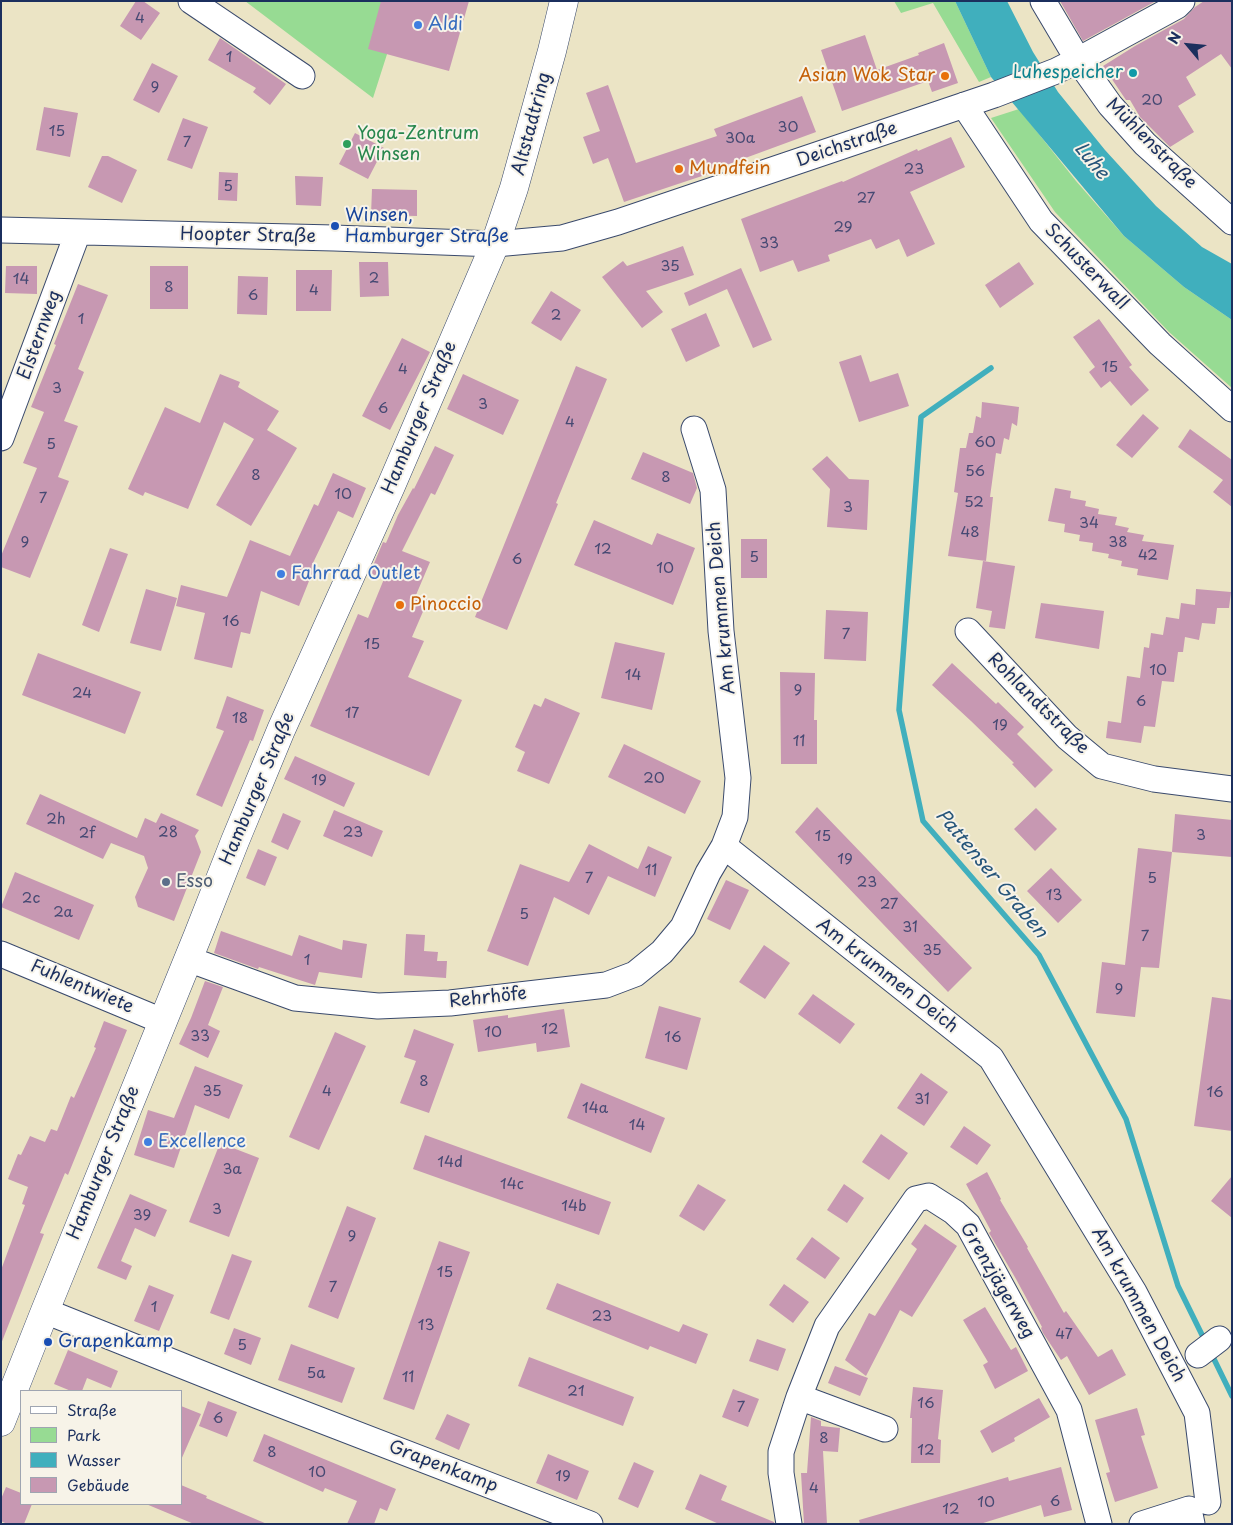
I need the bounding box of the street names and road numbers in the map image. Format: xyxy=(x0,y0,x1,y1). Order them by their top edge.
street label: Altstadtring xyxy=(508,70,556,178)
street label: Mühlenstraße xyxy=(1101,94,1201,194)
street label: Deichstraße xyxy=(794,118,900,172)
street label: Schusterwall xyxy=(1040,220,1132,314)
street label: Hoopter Straße xyxy=(180,224,316,248)
street label: Elsternweg xyxy=(14,287,66,383)
street label: Hamburger Straße xyxy=(378,338,462,498)
street label: Am krummen Deich xyxy=(704,521,740,695)
street label: Rohlandtstraße xyxy=(983,649,1093,759)
street label: Hamburger Straße xyxy=(216,709,300,869)
street label: Am krummen Deich xyxy=(812,914,962,1038)
street label: Fuhlentwiete xyxy=(27,956,137,1018)
street label: Rehrhöfe xyxy=(448,983,528,1013)
street label: Hamburger Straße xyxy=(63,1083,145,1243)
street label: Grenzjägerweg xyxy=(955,1219,1039,1343)
street label: Am krummen Deich xyxy=(1087,1224,1189,1386)
street label: Grapenkamp xyxy=(385,1436,501,1498)

